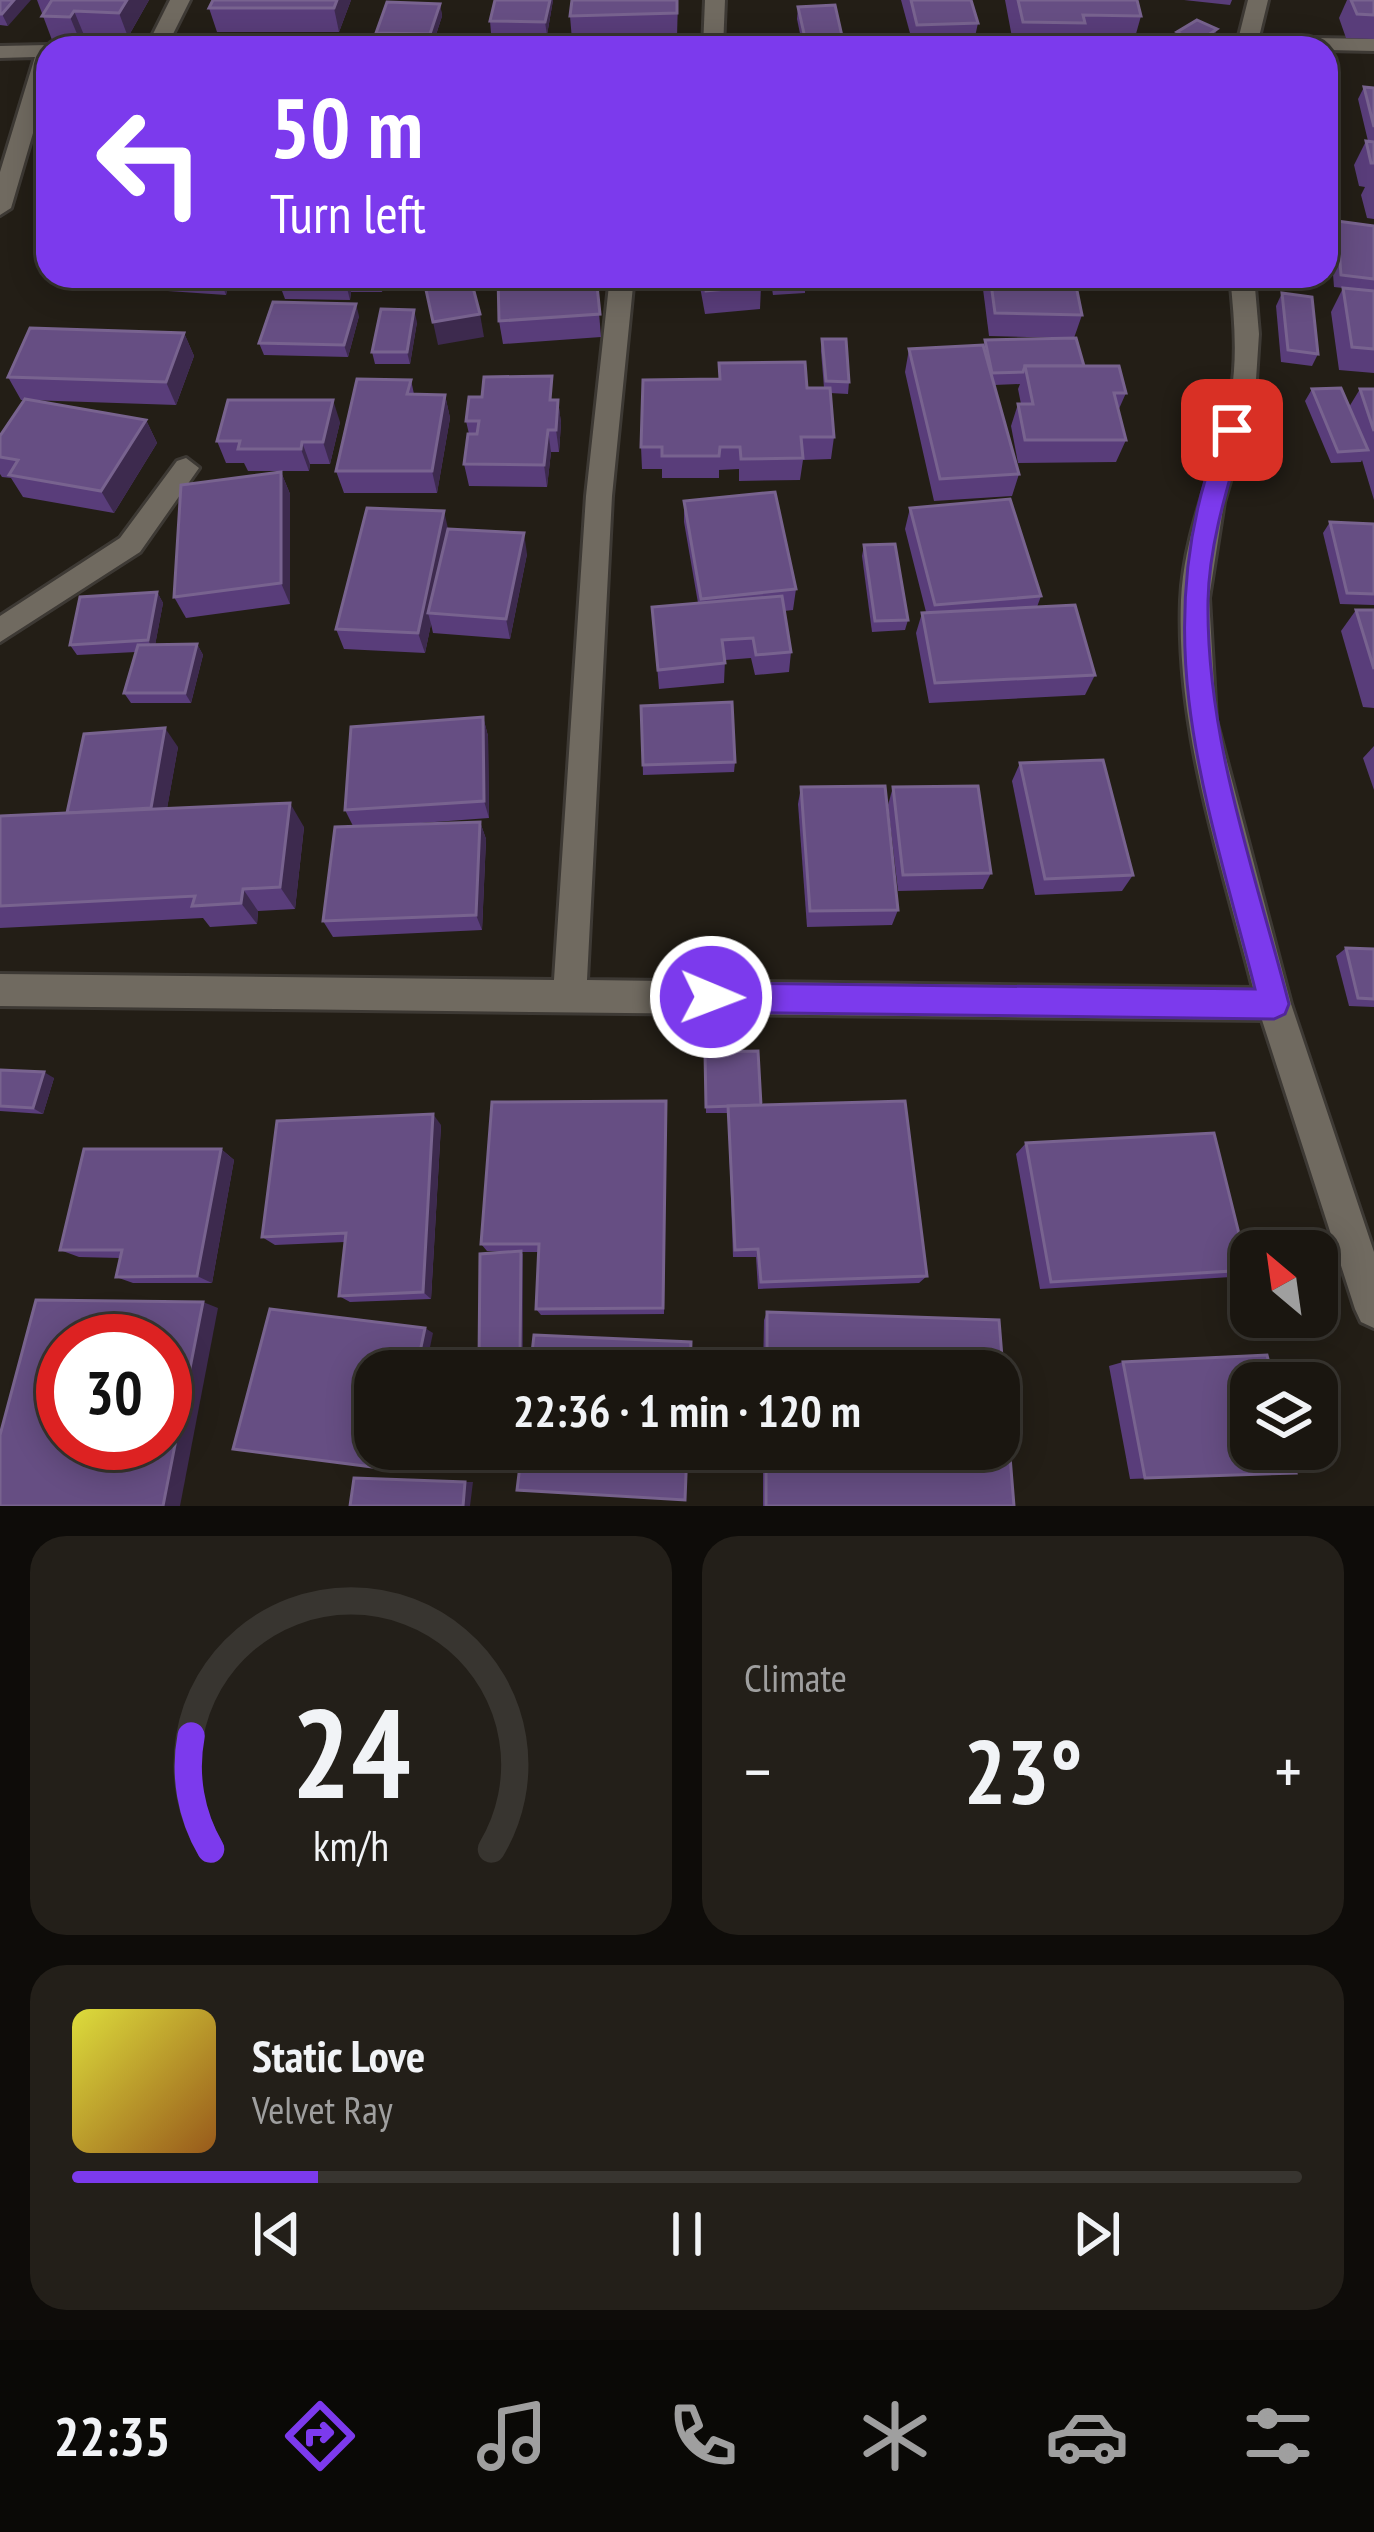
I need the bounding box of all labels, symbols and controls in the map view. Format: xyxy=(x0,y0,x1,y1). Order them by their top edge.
text: 50 m xyxy=(270,72,423,181)
icon: left xyxy=(72,84,228,240)
text: Turn left xyxy=(270,178,426,248)
pin xyxy=(1181,379,1283,481)
icon: arrive xyxy=(1199,397,1265,463)
position arrow xyxy=(648,934,774,1060)
north arrow xyxy=(1230,1230,1338,1338)
map controls xyxy=(1230,1230,1338,1470)
speed limit sign: 30 xyxy=(36,1314,192,1470)
button: layers xyxy=(1230,1362,1338,1470)
text: 22:36 · 1 min · 120 m xyxy=(513,1381,861,1439)
text: Climate xyxy=(744,1652,847,1703)
text: 24 xyxy=(291,1671,411,1832)
text: 23° xyxy=(964,1712,1082,1829)
text: − xyxy=(744,1728,771,1813)
text: + xyxy=(1275,1728,1302,1813)
text: km/h xyxy=(313,1816,389,1872)
text: Static Love xyxy=(252,2026,425,2084)
text: Velvet Ray xyxy=(252,2084,393,2135)
icon: previous xyxy=(244,2201,310,2267)
icon: pause xyxy=(654,2201,720,2267)
icon: next xyxy=(1064,2201,1130,2267)
icon: directions xyxy=(278,2394,362,2478)
icon: music xyxy=(470,2394,554,2478)
icon: phone xyxy=(661,2394,745,2478)
icon: climate xyxy=(853,2394,937,2478)
icon: car xyxy=(1045,2394,1129,2478)
icon: filters xyxy=(1236,2394,1320,2478)
text: 22:35 xyxy=(54,2401,171,2471)

